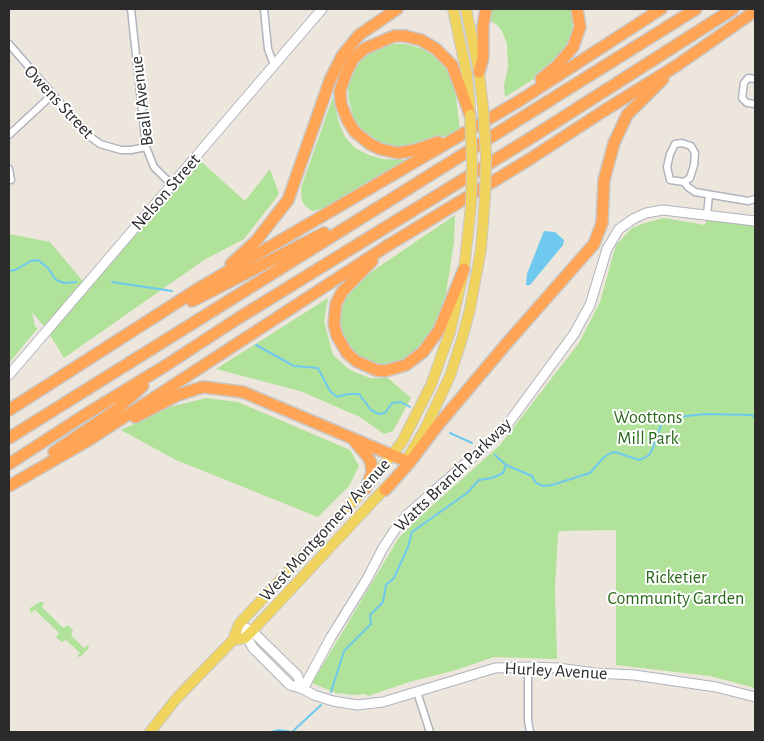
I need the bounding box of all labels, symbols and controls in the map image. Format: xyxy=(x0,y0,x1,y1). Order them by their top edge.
street label: Beall Avenue xyxy=(126,55,158,147)
street label: Owens Street xyxy=(19,61,99,143)
street label: Nelson Street xyxy=(127,149,205,235)
park label: Woottons Mill Park xyxy=(614,407,682,449)
street label: Watts Branch Parkway xyxy=(390,413,516,537)
street label: West Montgomery Avenue xyxy=(255,454,395,606)
park label: Ricketier Community Garden xyxy=(608,567,744,610)
street label: Hurley Avenue xyxy=(504,658,608,684)

